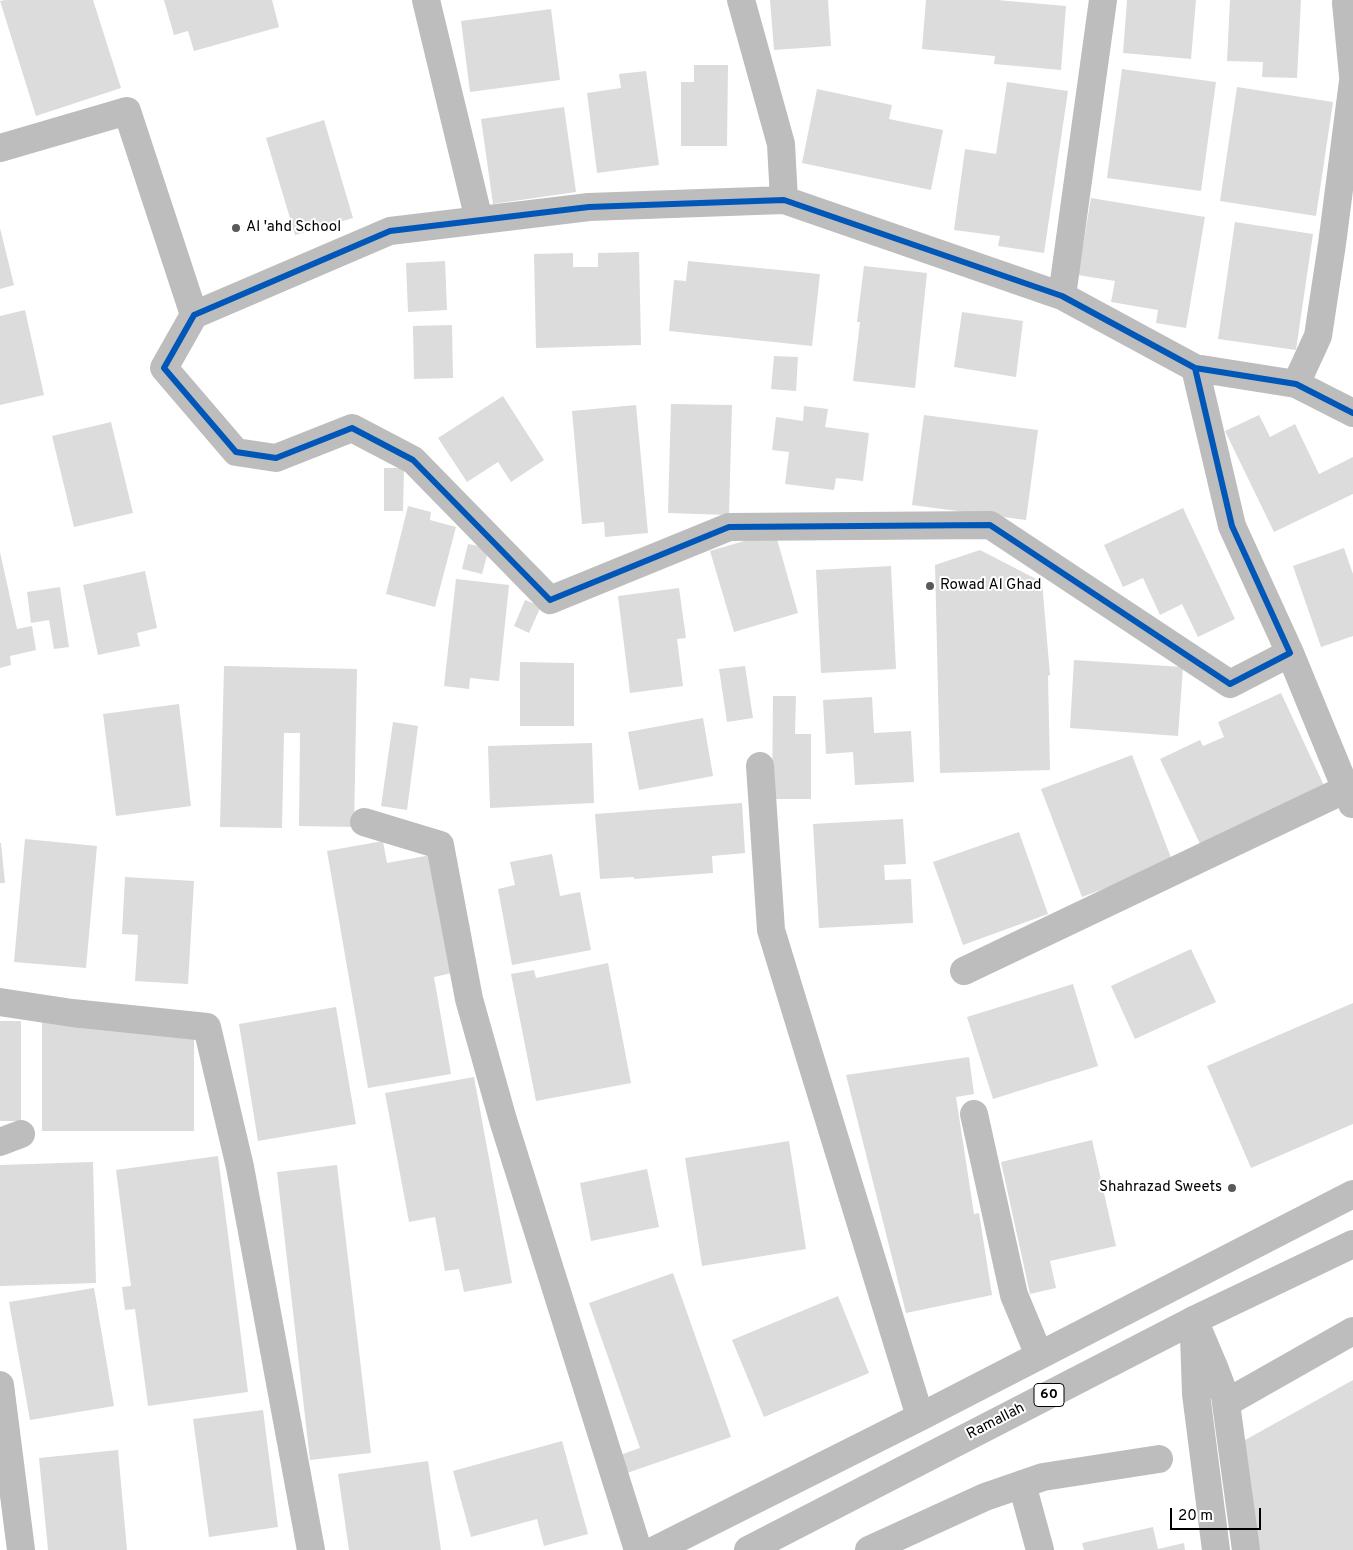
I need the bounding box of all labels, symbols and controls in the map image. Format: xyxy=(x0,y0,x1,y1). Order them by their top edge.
place label: Al 'ahd School xyxy=(246,219,341,237)
marker: Al 'ahd School xyxy=(230,222,242,234)
place label: Rowad Al Ghad xyxy=(940,577,1041,595)
marker: Rowad Al Ghad xyxy=(924,580,936,592)
place label: Shahrazad Sweets xyxy=(1099,1179,1222,1197)
marker: Shahrazad Sweets xyxy=(1226,1182,1238,1194)
road number: 60 xyxy=(1034,1384,1064,1406)
street label: Ramallah xyxy=(964,1400,1028,1444)
scale bar xyxy=(1173,1498,1264,1530)
text: 20 m xyxy=(1178,1507,1213,1526)

